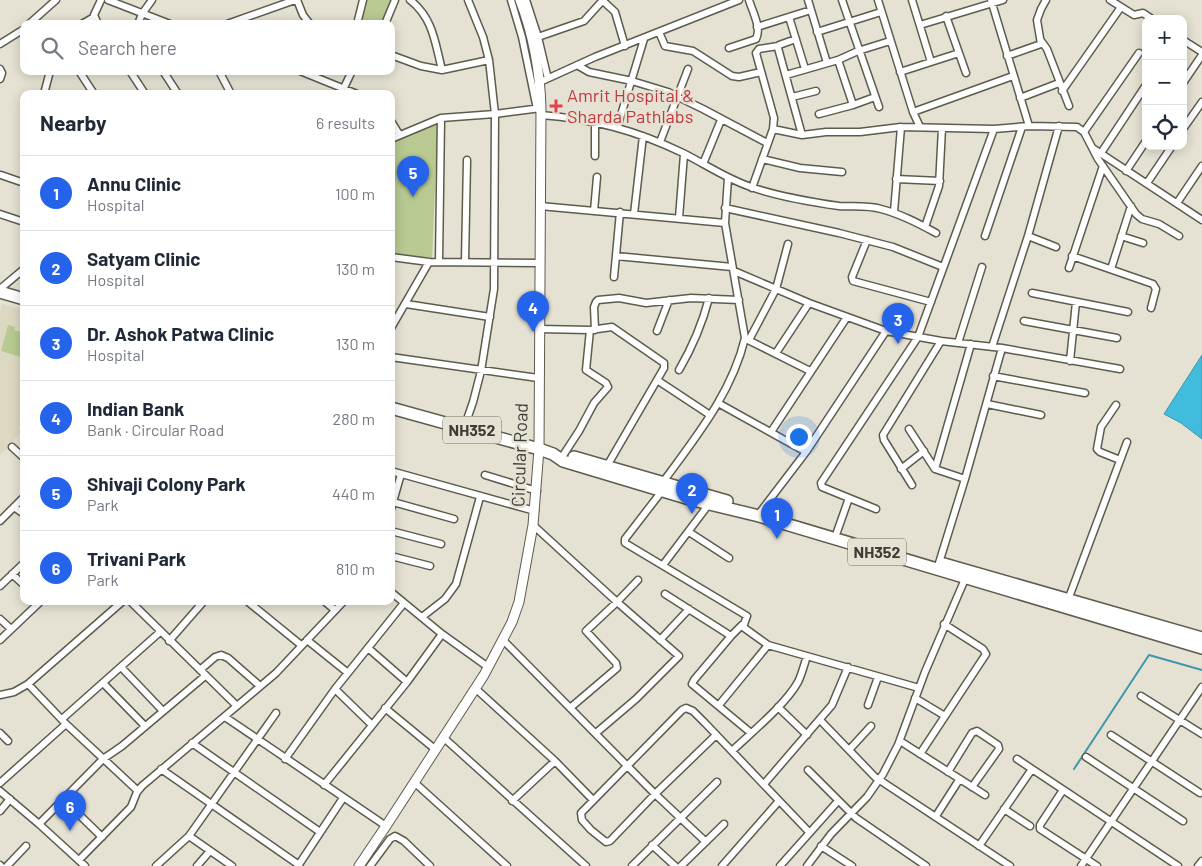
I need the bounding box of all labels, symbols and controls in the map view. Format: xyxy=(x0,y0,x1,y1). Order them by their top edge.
map controls xyxy=(1142,15,1187,150)
button: + xyxy=(1142,15,1187,60)
search box xyxy=(20,20,395,75)
icon: search xyxy=(38,34,66,62)
text: Search here xyxy=(78,36,177,59)
button: − xyxy=(1142,60,1187,105)
place label: Amrit Hospital & Sharda Pathlabs xyxy=(567,84,694,127)
marker: Amrit Hospital & Sharda Pathlabs xyxy=(549,99,563,113)
button: locate xyxy=(1142,105,1187,150)
text: Nearby xyxy=(40,110,106,135)
text: 6 results xyxy=(316,113,375,132)
pin: 5 xyxy=(397,156,429,197)
text: Annu Clinic xyxy=(87,172,181,195)
text: 1 xyxy=(53,184,59,203)
text: 100 m xyxy=(335,184,375,203)
text: Hospital xyxy=(87,195,144,214)
text: Satyam Clinic xyxy=(87,247,200,270)
text: 2 xyxy=(52,259,60,278)
text: 130 m xyxy=(336,259,375,278)
text: Hospital xyxy=(87,270,144,289)
pin: 4 xyxy=(517,291,549,332)
pin: 3 xyxy=(882,303,914,344)
text: Dr. Ashok Patwa Clinic xyxy=(87,322,274,345)
text: 3 xyxy=(52,334,60,353)
text: 130 m xyxy=(336,334,375,353)
text: Hospital xyxy=(87,345,144,364)
text: Indian Bank xyxy=(87,397,184,420)
street label: Circular Road xyxy=(506,402,532,507)
text: 4 xyxy=(51,409,61,428)
text: 280 m xyxy=(333,409,375,428)
road number: NH352 xyxy=(443,416,501,444)
text: Bank · Circular Road xyxy=(87,420,224,439)
your location xyxy=(786,424,812,450)
text: Shivaji Colony Park xyxy=(87,472,246,495)
pin: 2 xyxy=(676,473,708,514)
text: 5 xyxy=(52,484,60,503)
text: 440 m xyxy=(332,484,375,503)
text: Park xyxy=(87,495,118,514)
pin: 1 xyxy=(761,498,793,539)
road number: NH352 xyxy=(848,538,906,566)
text: Trivani Park xyxy=(87,547,186,570)
text: 6 xyxy=(52,559,60,578)
text: 810 m xyxy=(336,559,375,578)
text: Park xyxy=(87,570,118,589)
pin: 6 xyxy=(54,790,86,831)

